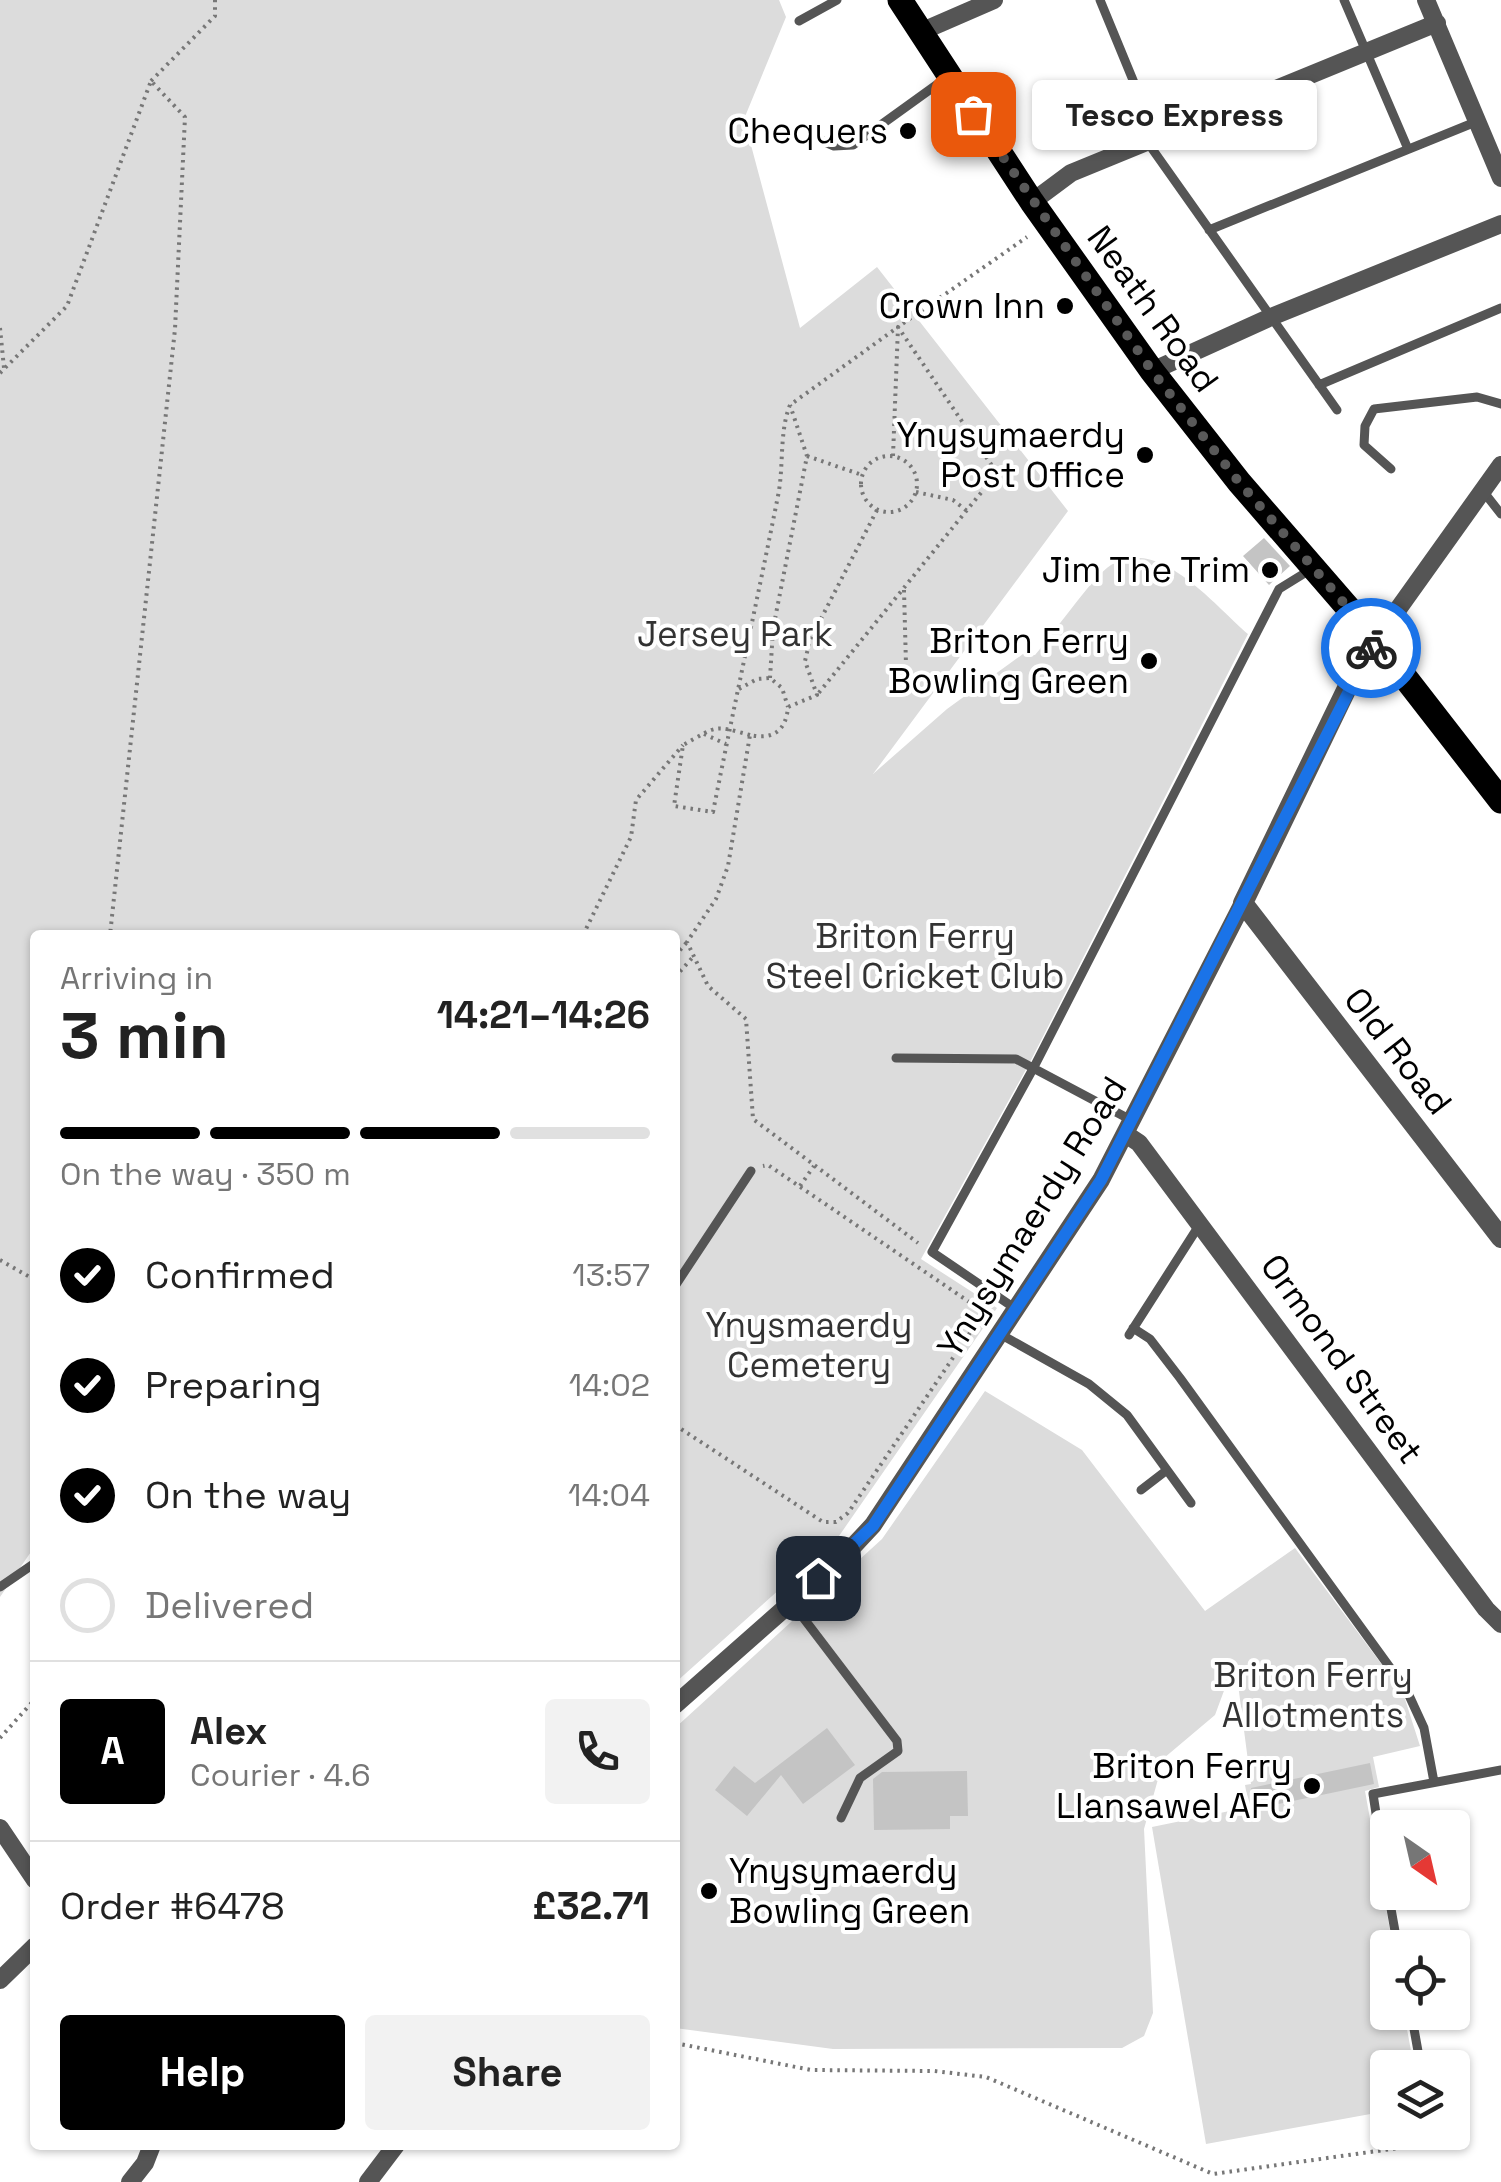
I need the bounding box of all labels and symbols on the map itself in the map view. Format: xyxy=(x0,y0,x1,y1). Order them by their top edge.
pin xyxy=(931,72,1016,157)
callout: Tesco Express xyxy=(1033,79,1318,149)
place label: Chequers xyxy=(727,109,888,153)
marker: Chequers xyxy=(897,120,919,142)
street label: Neath Road xyxy=(1078,217,1228,401)
place label: Crown Inn xyxy=(879,284,1045,328)
marker: Crown Inn xyxy=(1054,295,1076,317)
place label: Ynysymaerdy Post Office xyxy=(897,413,1125,497)
marker: Ynysymaerdy Post Office xyxy=(1134,444,1156,466)
place label: Jim The Trim xyxy=(1042,548,1250,592)
marker: Jim The Trim xyxy=(1259,559,1281,581)
courier xyxy=(1321,598,1421,698)
park label: Jersey Park xyxy=(637,612,833,656)
place label: Briton Ferry Bowling Green xyxy=(888,619,1129,703)
marker: Briton Ferry Bowling Green xyxy=(1138,650,1160,672)
park label: Briton Ferry Steel Cricket Club xyxy=(765,914,1065,998)
street label: Old Road xyxy=(1335,979,1461,1123)
street label: Ynysymaerdy Road xyxy=(928,1068,1136,1366)
street label: Ormond Street xyxy=(1251,1246,1433,1472)
park label: Ynysmaerdy Cemetery xyxy=(706,1303,912,1387)
pin xyxy=(776,1536,861,1621)
park label: Briton Ferry Allotments xyxy=(1213,1653,1413,1737)
place label: Briton Ferry Llansawel AFC xyxy=(1056,1744,1292,1828)
marker: Briton Ferry Llansawel AFC xyxy=(1301,1775,1323,1797)
north arrow xyxy=(1370,1810,1470,1910)
place label: Ynysymaerdy Bowling Green xyxy=(729,1849,970,1933)
marker: Ynysymaerdy Bowling Green xyxy=(698,1880,720,1902)

